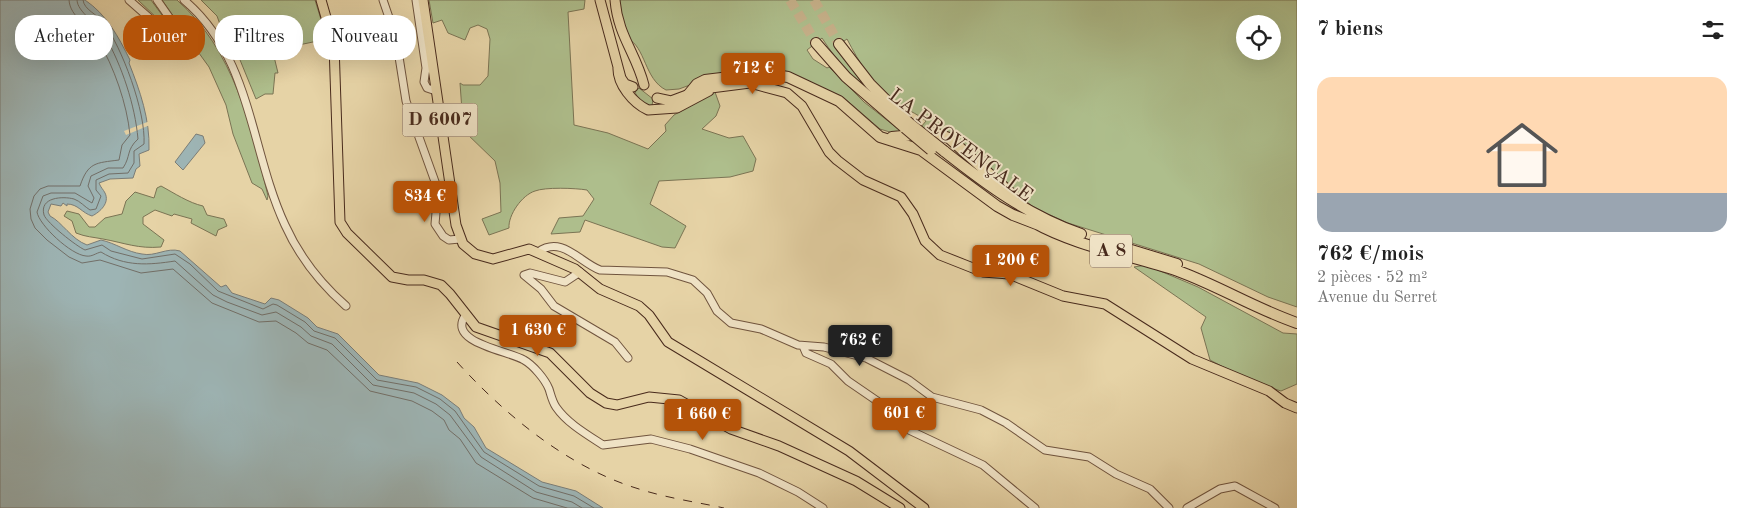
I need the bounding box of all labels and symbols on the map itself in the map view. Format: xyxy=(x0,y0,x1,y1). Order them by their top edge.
pin: 712 € xyxy=(718,52,788,95)
street label: LA PROVENÇALE xyxy=(884,86,1036,206)
road number: D 6007 xyxy=(402,104,478,136)
pin: 834 € xyxy=(390,180,460,223)
road number: A 8 xyxy=(1090,235,1132,268)
pin: 1 200 € xyxy=(965,244,1057,287)
pin: 1 630 € xyxy=(492,314,584,357)
pin: 762 € xyxy=(825,324,895,367)
pin: 1 660 € xyxy=(657,398,749,441)
pin: 601 € xyxy=(869,398,939,440)

